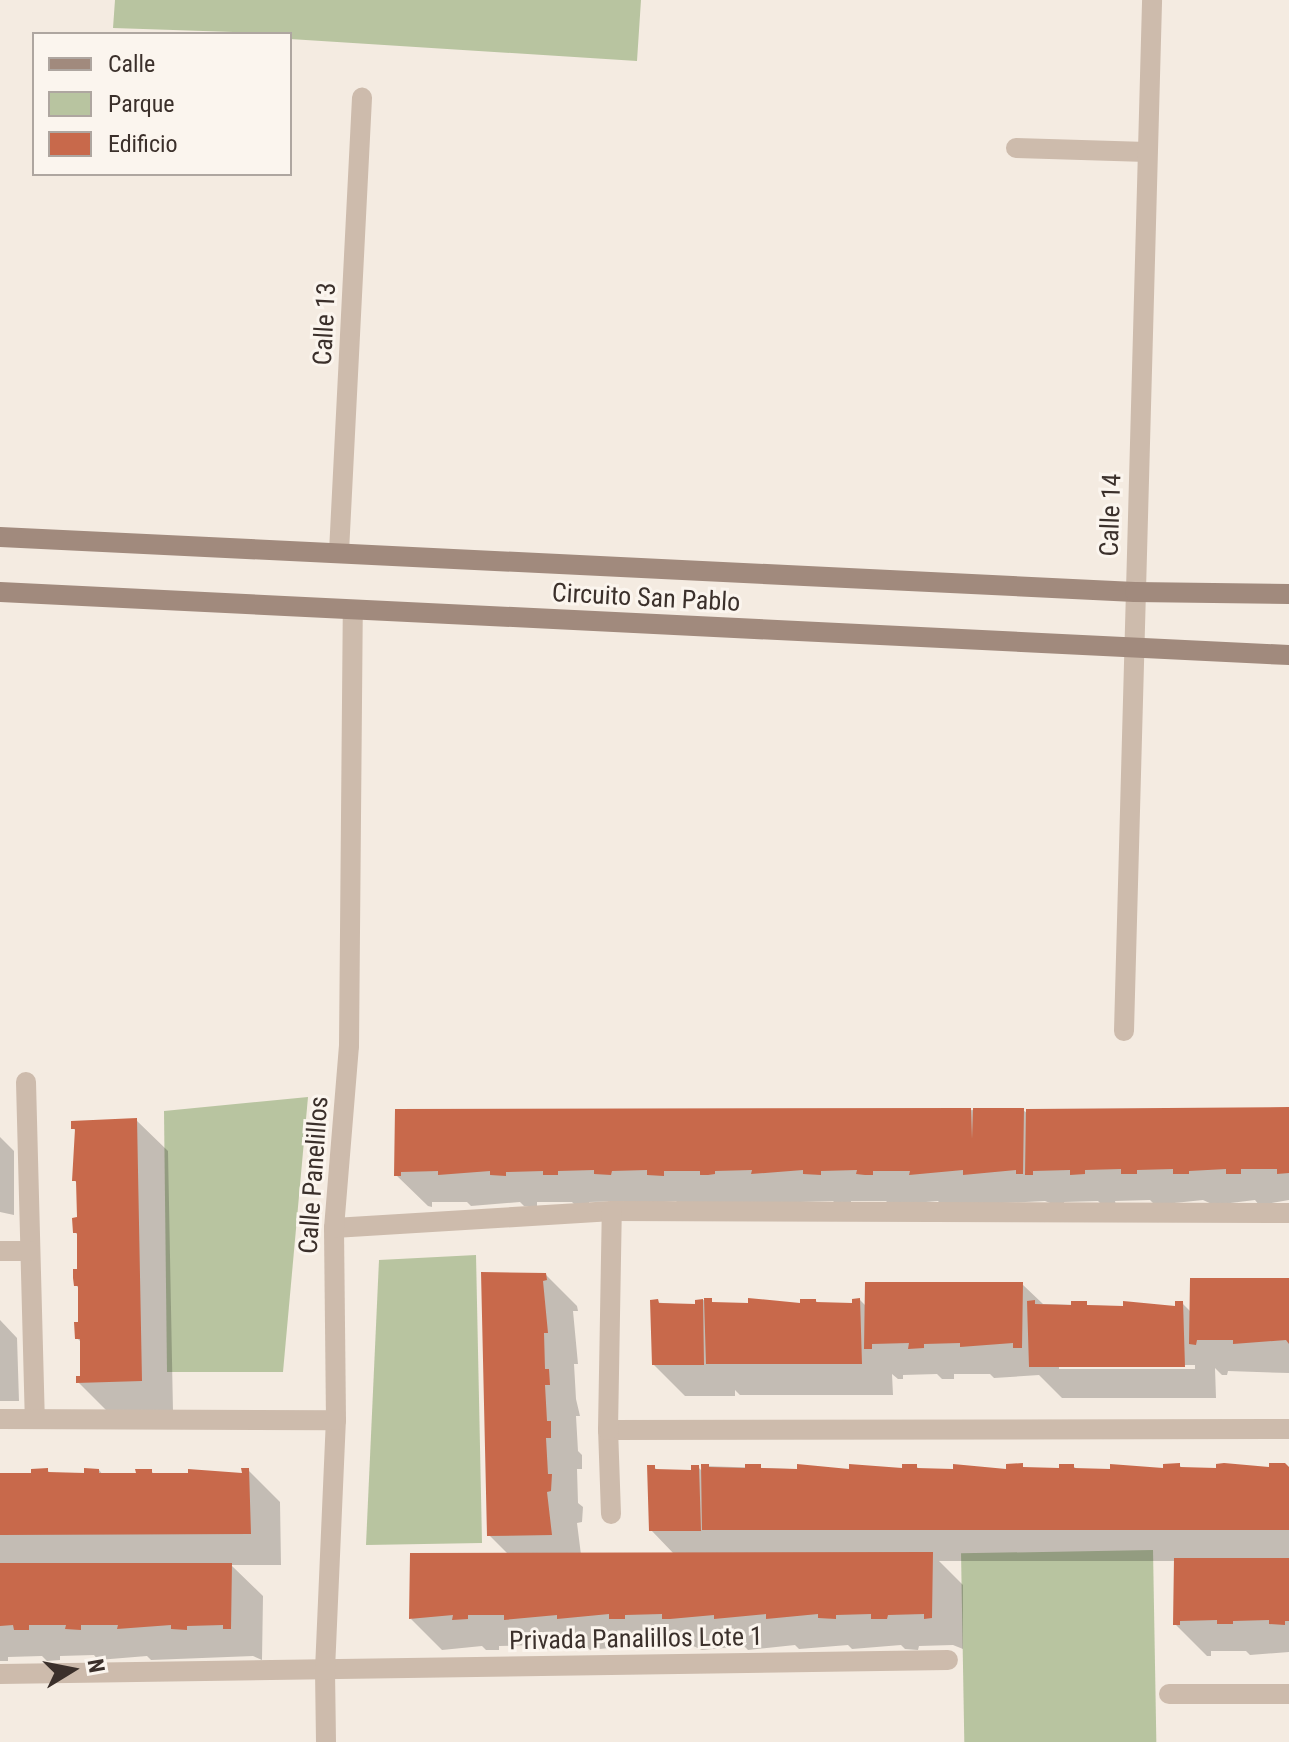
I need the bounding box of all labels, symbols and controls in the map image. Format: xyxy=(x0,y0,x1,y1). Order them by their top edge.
legend xyxy=(32,32,292,176)
text: Calle xyxy=(108,50,155,78)
text: Parque xyxy=(108,90,175,118)
text: Edificio xyxy=(108,130,178,158)
street label: Calle 13 xyxy=(307,282,343,366)
street label: Calle 14 xyxy=(1094,473,1128,557)
street label: Circuito San Pablo xyxy=(551,577,741,619)
street label: Calle Panelillos xyxy=(293,1095,335,1255)
street label: Privada Panalillos Lote 1 xyxy=(509,1621,763,1657)
north arrow xyxy=(32,1630,112,1710)
text: N xyxy=(83,1657,110,1675)

